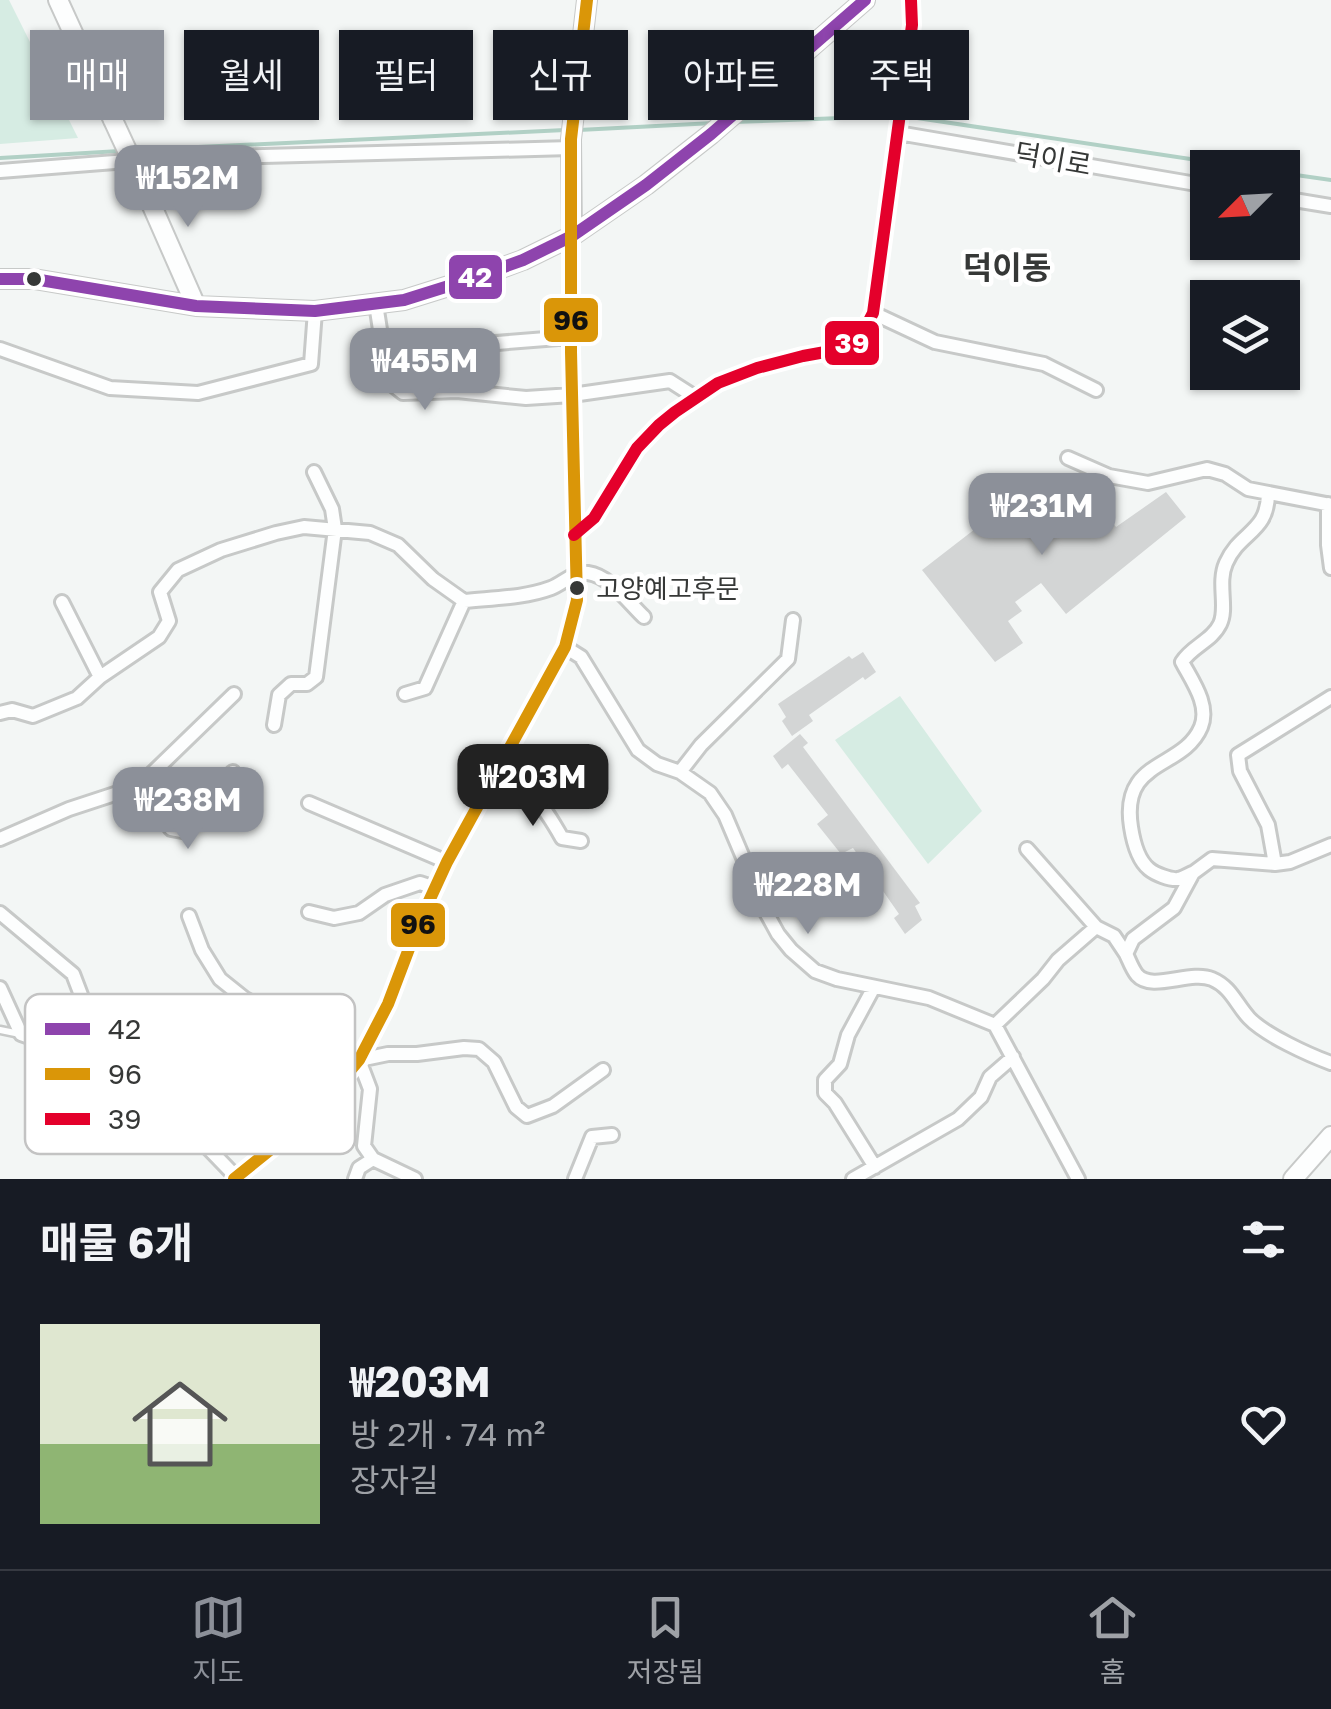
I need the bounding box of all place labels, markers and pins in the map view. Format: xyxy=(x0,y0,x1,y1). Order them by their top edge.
pin: ₩152M xyxy=(118,145,258,230)
unlabelled marker xyxy=(24,269,44,289)
pin: ₩455M xyxy=(355,328,495,413)
pin: ₩231M xyxy=(972,473,1112,558)
place label: 고양예고후문 xyxy=(596,573,740,604)
marker: 고양예고후문 xyxy=(567,578,587,598)
pin: ₩203M xyxy=(463,744,603,829)
pin: ₩238M xyxy=(118,767,258,852)
pin: ₩228M xyxy=(738,852,878,937)

